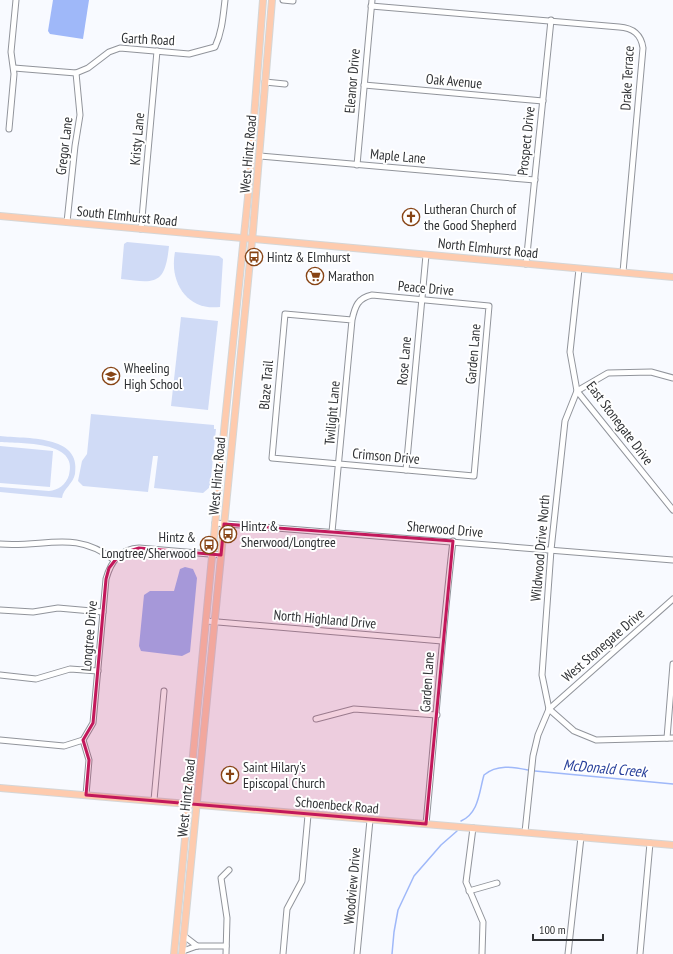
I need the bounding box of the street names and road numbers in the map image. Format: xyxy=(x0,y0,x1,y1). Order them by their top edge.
street label: Garth Road xyxy=(121,29,175,49)
street label: Drake Terrace xyxy=(616,45,638,111)
street label: Eleanor Drive xyxy=(340,48,364,114)
street label: Oak Avenue xyxy=(425,70,483,92)
street label: Prospect Drive xyxy=(513,105,539,177)
street label: Kristy Lane xyxy=(126,112,148,166)
street label: West Hintz Road xyxy=(236,114,260,194)
street label: Gregor Lane xyxy=(52,116,77,176)
street label: Maple Lane xyxy=(369,145,427,167)
street label: South Elmhurst Road xyxy=(76,202,178,230)
street label: North Elmhurst Road xyxy=(437,234,539,262)
street label: Peace Drive xyxy=(397,277,455,299)
street label: Garden Lane xyxy=(461,323,485,385)
street label: Rose Lane xyxy=(393,336,415,386)
street label: Blaze Trail xyxy=(255,359,277,410)
street label: East Stonegate Drive xyxy=(583,378,658,469)
street label: Twilight Lane xyxy=(320,380,344,446)
street label: West Hintz Road xyxy=(205,436,229,516)
street label: Crimson Drive xyxy=(352,444,421,468)
street label: Wildwood Drive North xyxy=(526,494,554,602)
street label: Sherwood Drive xyxy=(406,517,484,541)
street label: Longtree Drive xyxy=(77,600,101,672)
street label: West Stonegate Drive xyxy=(558,604,648,686)
street label: North Highland Drive xyxy=(273,606,377,632)
street label: Garden Lane xyxy=(416,651,438,713)
street label: West Hintz Road xyxy=(173,758,199,838)
street label: Schoenbeck Road xyxy=(294,792,380,818)
street label: Woodview Drive xyxy=(340,846,364,925)

